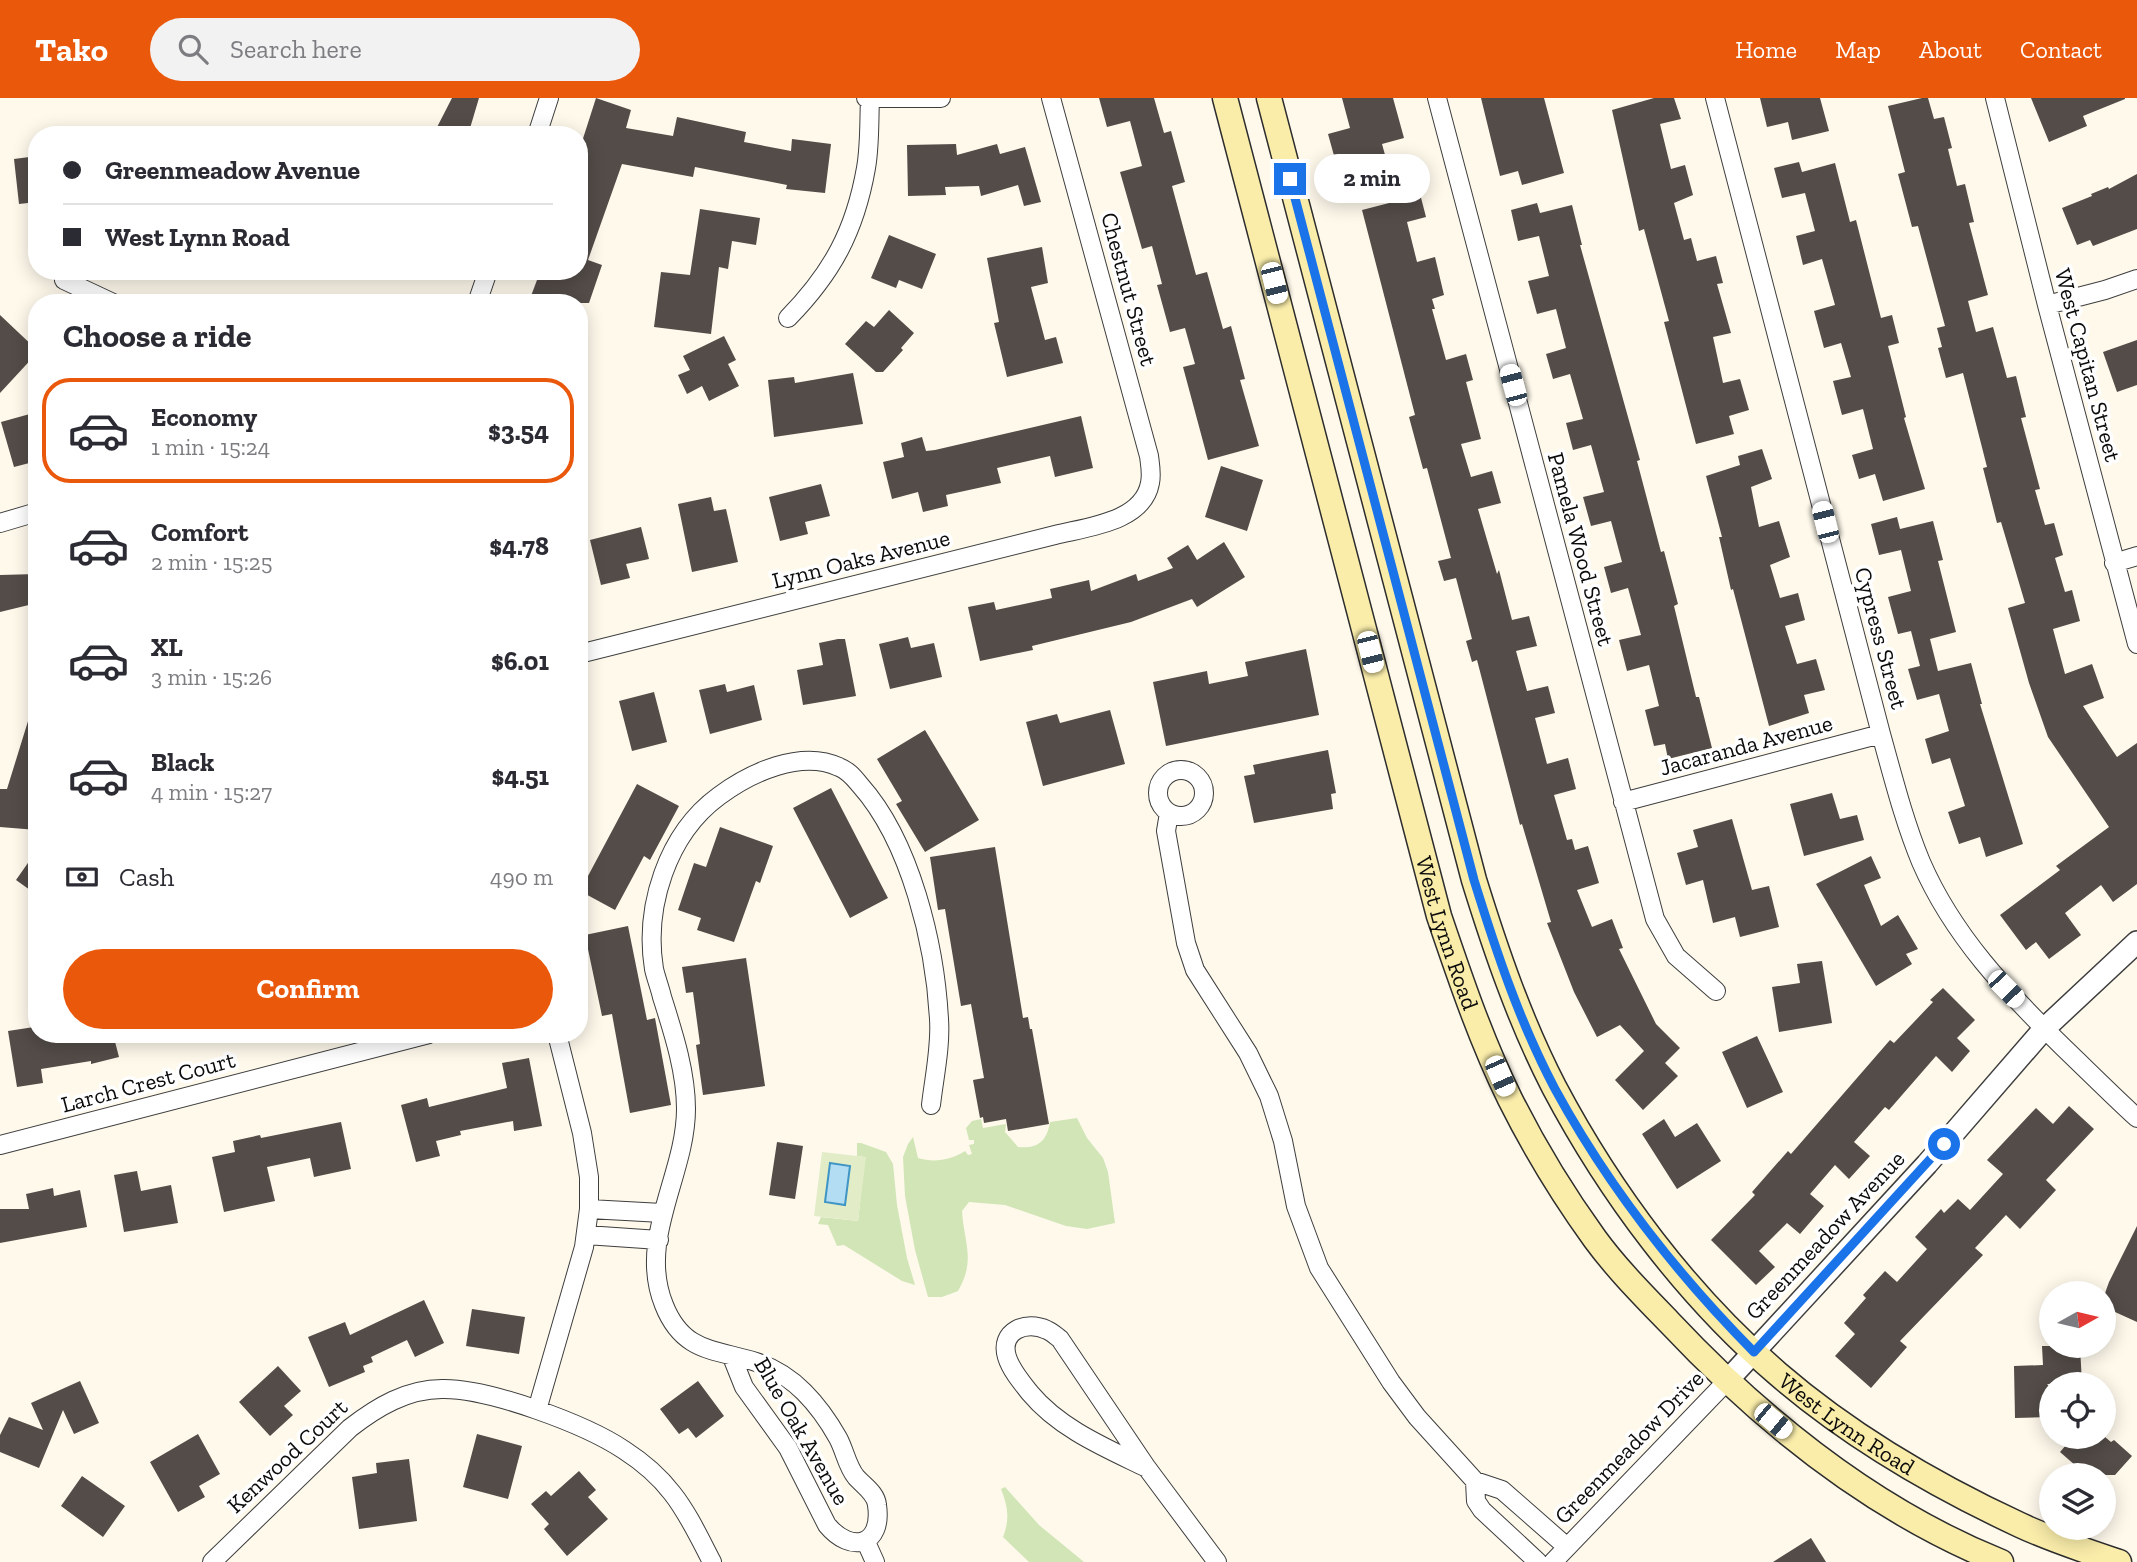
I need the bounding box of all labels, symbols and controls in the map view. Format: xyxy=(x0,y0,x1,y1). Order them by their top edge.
search box xyxy=(150,18,640,81)
text: Tako xyxy=(35,30,108,69)
icon: search xyxy=(174,30,212,68)
text: Search here xyxy=(230,33,362,65)
text: Home xyxy=(1735,35,1797,64)
text: Map xyxy=(1835,35,1881,64)
text: About xyxy=(1919,35,1982,64)
text: Contact xyxy=(2020,35,2102,64)
text: Greenmeadow Avenue xyxy=(105,154,360,186)
callout: 2 min xyxy=(1314,154,1430,204)
route end xyxy=(1274,163,1306,195)
text: 2 min xyxy=(1343,164,1401,192)
street label: Chestnut Street xyxy=(1095,209,1163,369)
text: West Lynn Road xyxy=(105,221,290,253)
car xyxy=(1259,260,1290,306)
street label: West Capitan Street xyxy=(2049,265,2127,465)
text: Choose a ride xyxy=(63,317,251,355)
car xyxy=(1498,362,1529,408)
icon: car xyxy=(67,399,130,462)
text: Economy xyxy=(151,401,257,433)
text: $3.54 xyxy=(488,415,549,447)
text: 1 min · 15:24 xyxy=(151,433,270,461)
street label: Pamela Wood Street xyxy=(1542,449,1620,649)
car xyxy=(1810,499,1841,545)
icon: car xyxy=(67,514,130,577)
text: Comfort xyxy=(151,516,248,548)
street label: Lynn Oaks Avenue xyxy=(769,523,953,595)
text: $4.78 xyxy=(489,530,549,562)
text: 2 min · 15:25 xyxy=(151,548,272,576)
street label: Cypress Street xyxy=(1849,564,1913,712)
icon: car xyxy=(67,629,130,692)
car xyxy=(1355,629,1386,675)
text: XL xyxy=(151,631,183,663)
text: $6.01 xyxy=(491,645,549,677)
text: 3 min · 15:26 xyxy=(151,663,272,691)
street label: Jacaranda Avenue xyxy=(1657,708,1835,782)
icon: car xyxy=(67,744,130,807)
text: Black xyxy=(151,746,214,778)
text: $4.51 xyxy=(491,760,549,792)
text: 4 min · 15:27 xyxy=(151,778,272,806)
street label: West Lynn Road xyxy=(1410,853,1485,1014)
icon: cash xyxy=(63,858,101,896)
text: Cash xyxy=(119,861,174,893)
text: 490 m xyxy=(490,863,553,891)
button: Confirm xyxy=(63,949,553,1029)
car xyxy=(1984,967,2029,1011)
street label: Larch Crest Court xyxy=(58,1045,238,1119)
car xyxy=(1482,1053,1519,1099)
route start xyxy=(1928,1128,1960,1160)
street label: Greenmeadow Avenue xyxy=(1739,1145,1911,1325)
north arrow xyxy=(2039,1281,2116,1358)
map controls xyxy=(2039,1281,2116,1540)
street label: Blue Oak Avenue xyxy=(748,1352,856,1510)
street label: Greenmeadow Drive xyxy=(1548,1364,1710,1530)
street label: West Lynn Road xyxy=(1773,1367,1920,1481)
button: locate xyxy=(2039,1372,2116,1449)
street label: Kenwood Court xyxy=(221,1393,353,1519)
car xyxy=(1751,1399,1796,1443)
button: layers xyxy=(2039,1463,2116,1540)

